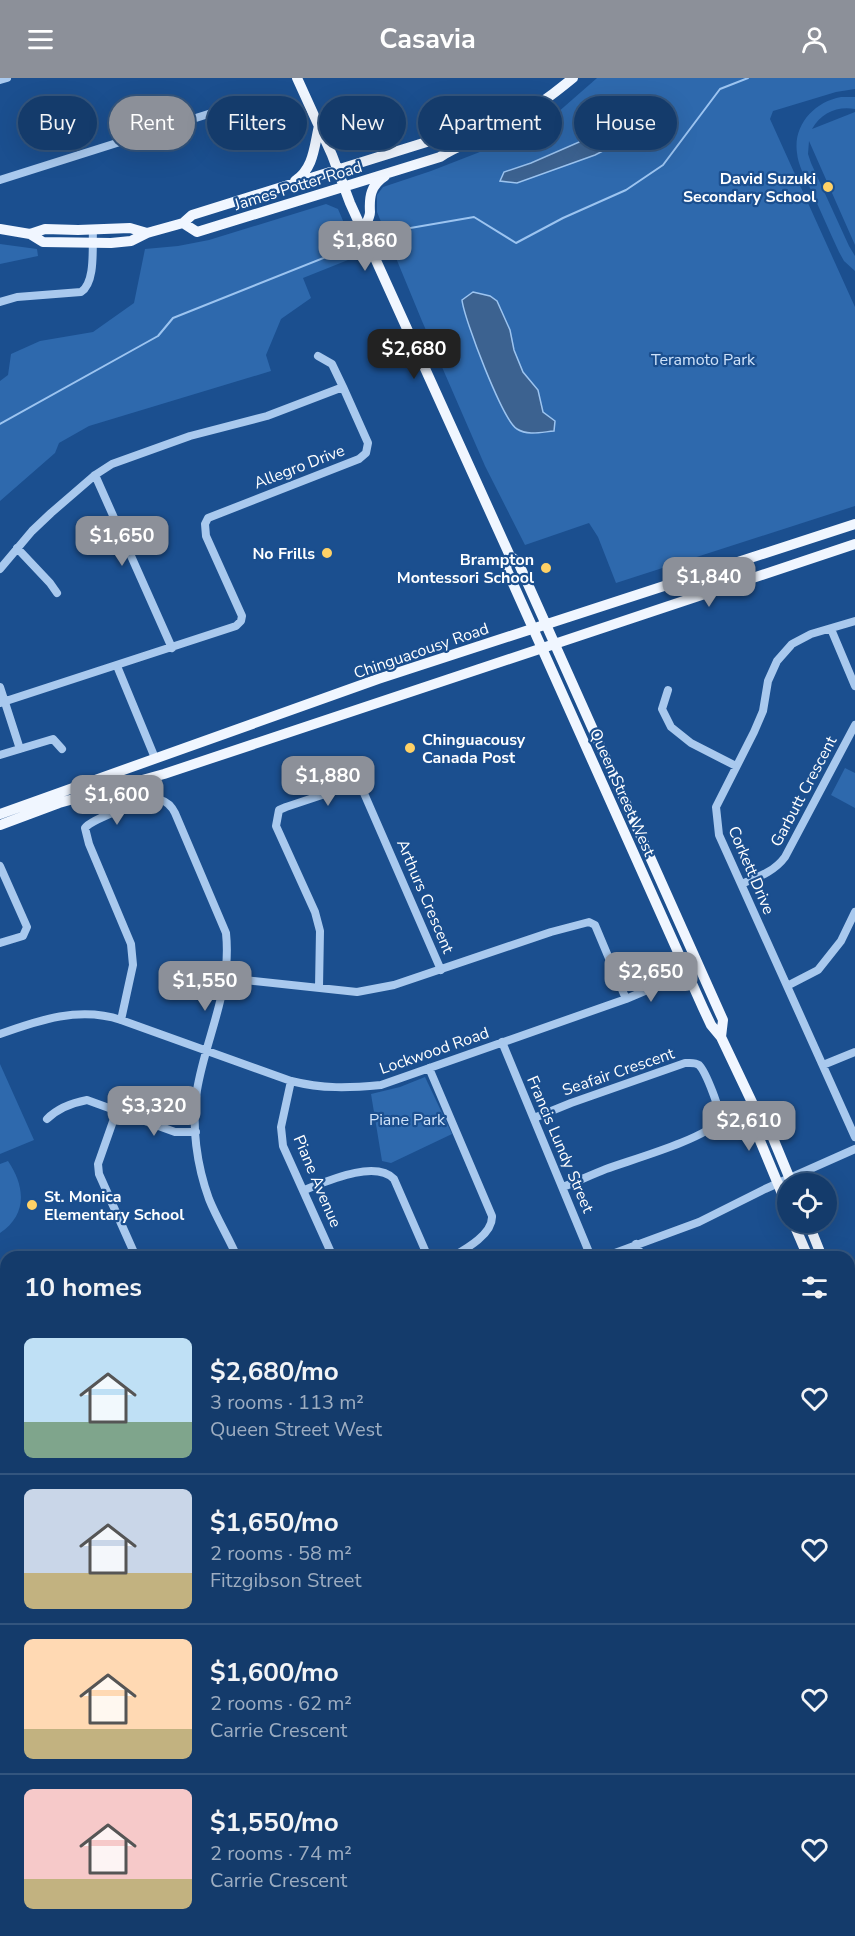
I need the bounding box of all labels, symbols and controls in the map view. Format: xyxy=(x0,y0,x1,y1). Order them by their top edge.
text: Casavia xyxy=(379,21,476,58)
icon: menu xyxy=(24,23,57,56)
icon: person xyxy=(798,23,831,56)
chip: Buy xyxy=(18,96,97,150)
chip: Rent xyxy=(109,96,195,150)
chip: Filters xyxy=(207,96,307,150)
chip: New xyxy=(319,96,406,150)
chip: Apartment xyxy=(418,96,562,150)
chip: House xyxy=(574,96,677,150)
street label: James Potter Road xyxy=(231,156,365,216)
place label: David Suzuki Secondary School xyxy=(683,168,816,208)
marker: David Suzuki Secondary School xyxy=(821,180,835,194)
pin: $1,860 xyxy=(316,221,414,272)
text: $1,860 xyxy=(333,227,397,254)
pin: $2,680 xyxy=(365,329,463,380)
text: $2,680 xyxy=(382,335,446,362)
park label: Teramoto Park xyxy=(651,349,756,371)
street label: Allegro Drive xyxy=(251,440,348,494)
pin: $1,650 xyxy=(73,516,171,567)
text: $1,650 xyxy=(90,522,154,549)
place label: No Frills xyxy=(252,543,315,565)
marker: No Frills xyxy=(320,546,334,560)
place label: Brampton Montessori School xyxy=(397,549,534,589)
pin: $1,840 xyxy=(660,557,758,608)
marker: Brampton Montessori School xyxy=(539,561,553,575)
text: $1,840 xyxy=(677,563,741,590)
street label: Chinguacousy Road xyxy=(351,617,492,684)
street label: Queen Street West xyxy=(584,725,660,860)
place label: Chinguacousy Canada Post xyxy=(422,729,526,769)
street label: Garbutt Crescent xyxy=(765,732,842,851)
marker: Chinguacousy Canada Post xyxy=(403,741,417,755)
pin: $1,880 xyxy=(279,756,377,807)
text: $1,880 xyxy=(296,762,360,789)
pin: $1,600 xyxy=(68,775,166,826)
text: $1,600 xyxy=(85,781,149,808)
street label: Corkett Drive xyxy=(723,823,780,918)
street label: Arthurs Crescent xyxy=(391,836,459,957)
pin: $2,650 xyxy=(602,952,700,1003)
text: $2,650 xyxy=(619,958,683,985)
pin: $1,550 xyxy=(156,961,254,1012)
text: $1,550 xyxy=(173,967,237,994)
street label: Lockwood Road xyxy=(377,1022,492,1080)
street label: Seafair Crescent xyxy=(559,1042,678,1101)
street label: Francis Lundy Street xyxy=(521,1073,599,1217)
pin: $3,320 xyxy=(105,1086,203,1137)
text: $3,320 xyxy=(122,1092,186,1119)
pin: $2,610 xyxy=(700,1101,798,1152)
text: $2,610 xyxy=(717,1107,781,1134)
park label: Piane Park xyxy=(369,1109,446,1131)
street label: Piane Avenue xyxy=(288,1132,346,1231)
map controls xyxy=(777,1173,837,1233)
button: locate xyxy=(777,1173,837,1233)
place label: St. Monica Elementary School xyxy=(44,1186,184,1226)
marker: St. Monica Elementary School xyxy=(25,1198,39,1212)
text: 10 homes xyxy=(24,1270,142,1305)
icon: filters xyxy=(798,1271,831,1304)
text: $2,680/mo xyxy=(210,1354,339,1389)
icon: home xyxy=(72,1362,144,1434)
icon: heart xyxy=(798,1382,831,1415)
text: 3 rooms · 113 m² xyxy=(210,1389,364,1416)
text: Queen Street West xyxy=(210,1416,382,1443)
text: $1,650/mo xyxy=(210,1505,339,1540)
icon: home xyxy=(72,1513,144,1585)
icon: heart xyxy=(798,1533,831,1566)
text: 2 rooms · 58 m² xyxy=(210,1540,352,1567)
text: Fitzgibson Street xyxy=(210,1567,362,1594)
text: $1,600/mo xyxy=(210,1655,339,1690)
icon: home xyxy=(72,1663,144,1735)
icon: heart xyxy=(798,1683,831,1716)
text: 2 rooms · 62 m² xyxy=(210,1690,352,1717)
text: Carrie Crescent xyxy=(210,1717,347,1744)
text: $1,550/mo xyxy=(210,1805,339,1840)
icon: home xyxy=(72,1813,144,1885)
icon: heart xyxy=(798,1833,831,1866)
text: 2 rooms · 74 m² xyxy=(210,1840,352,1867)
text: Carrie Crescent xyxy=(210,1867,347,1894)

